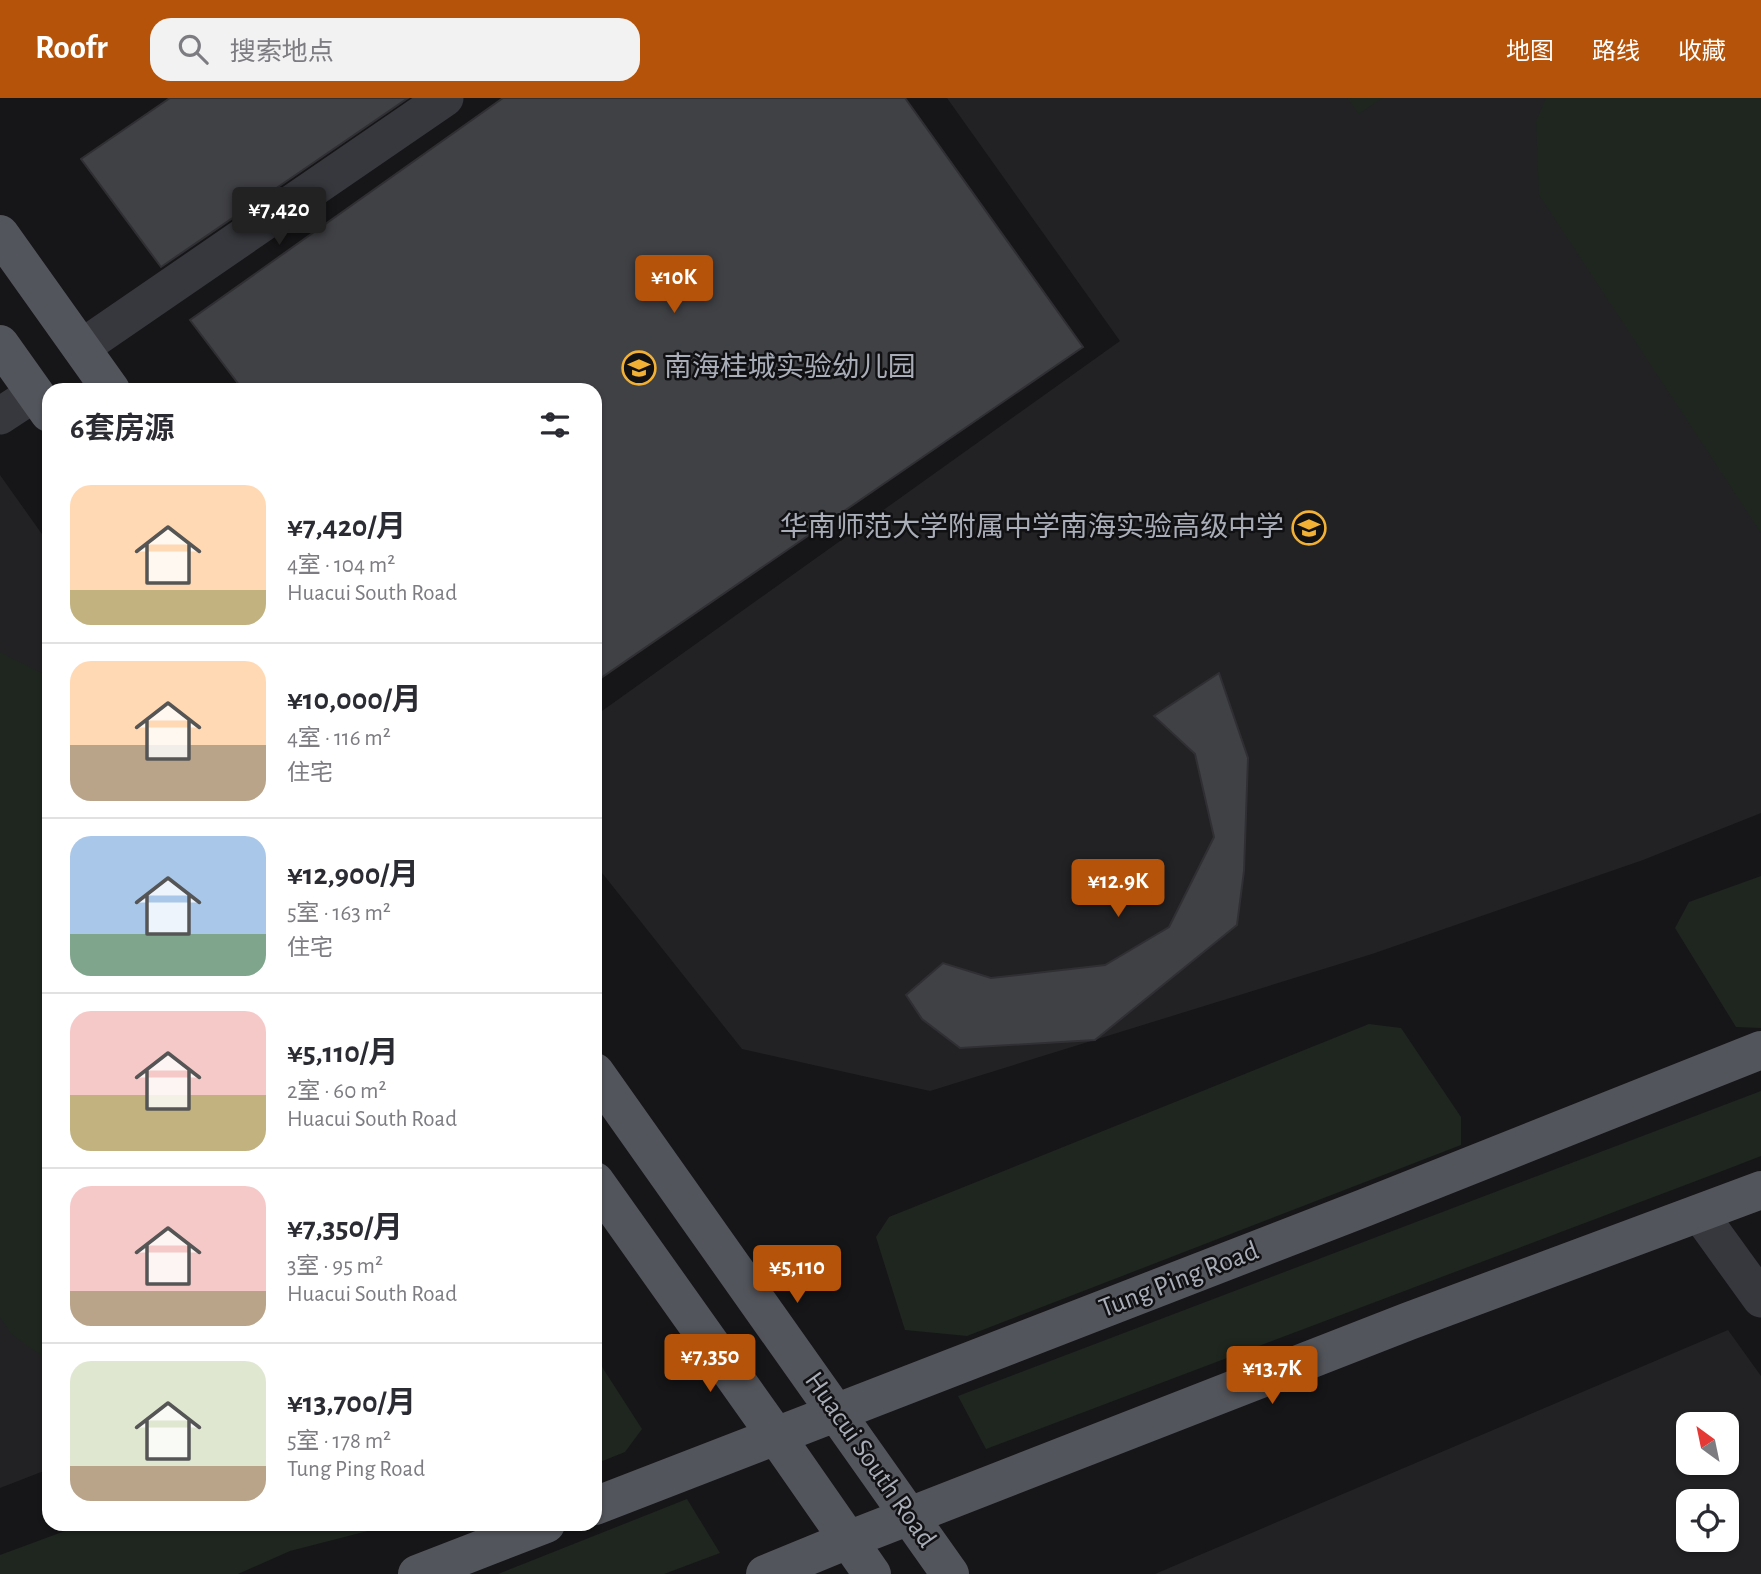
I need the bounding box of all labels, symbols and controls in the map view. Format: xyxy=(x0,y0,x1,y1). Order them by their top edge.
search box xyxy=(150,18,640,81)
icon: search xyxy=(174,30,212,68)
text: Roofr xyxy=(35,32,108,65)
text: 搜索地点 xyxy=(230,39,334,65)
text: 地图 xyxy=(1506,40,1554,64)
text: 路线 xyxy=(1592,40,1640,64)
text: 收藏 xyxy=(1678,40,1726,64)
pin: ¥7,420 xyxy=(222,188,336,247)
text: ¥7,420 xyxy=(248,198,310,221)
pin: ¥10K xyxy=(633,256,715,315)
text: ¥10K xyxy=(651,266,697,289)
school or university icon: 南海桂城实验幼儿园 xyxy=(620,349,658,387)
place label: 南海桂城实验幼儿园 xyxy=(664,352,916,382)
icon: filters xyxy=(536,406,574,444)
text: 6套房源 xyxy=(70,414,175,444)
school or university icon: 华南师范大学附属中学南海实验高级中学 xyxy=(1290,509,1328,547)
text: ¥7,420/月 xyxy=(287,512,406,542)
place label: 华南师范大学附属中学南海实验高级中学 xyxy=(780,512,1284,542)
icon: home xyxy=(126,513,210,597)
text: 4室 · 104 m² xyxy=(287,554,395,577)
text: Huacui South Road xyxy=(287,582,457,605)
text: ¥10,000/月 xyxy=(287,685,422,715)
icon: home xyxy=(126,689,210,773)
text: 4室 · 116 m² xyxy=(287,727,391,750)
text: 住宅 xyxy=(287,762,333,785)
text: ¥12,900/月 xyxy=(287,860,419,890)
pin: ¥12.9K xyxy=(1061,860,1175,919)
icon: home xyxy=(126,864,210,948)
text: ¥12.9K xyxy=(1087,870,1149,893)
text: 5室 · 163 m² xyxy=(287,902,391,925)
text: 住宅 xyxy=(287,937,333,960)
text: ¥5,110/月 xyxy=(287,1038,398,1068)
icon: home xyxy=(126,1039,210,1123)
text: 2室 · 60 m² xyxy=(287,1080,387,1103)
text: Huacui South Road xyxy=(287,1108,457,1131)
text: ¥7,350/月 xyxy=(287,1213,403,1243)
icon: home xyxy=(126,1214,210,1298)
street label: Tung Ping Road xyxy=(1096,1237,1262,1323)
pin: ¥5,110 xyxy=(740,1246,854,1305)
text: 3室 · 95 m² xyxy=(287,1255,383,1278)
text: ¥5,110 xyxy=(769,1256,825,1279)
text: Huacui South Road xyxy=(287,1283,457,1306)
pin: ¥7,350 xyxy=(653,1334,767,1394)
text: ¥7,350 xyxy=(680,1345,740,1368)
pin: ¥13.7K xyxy=(1215,1346,1329,1406)
text: ¥13.7K xyxy=(1243,1357,1301,1380)
street label: Huacui South Road xyxy=(799,1367,941,1553)
text: ¥13,700/月 xyxy=(287,1388,416,1418)
icon: home xyxy=(126,1389,210,1473)
north arrow xyxy=(1676,1412,1740,1475)
map controls xyxy=(1676,1412,1739,1552)
text: 5室 · 178 m² xyxy=(287,1430,391,1453)
text: Tung Ping Road xyxy=(287,1458,425,1481)
button: locate xyxy=(1676,1489,1739,1552)

